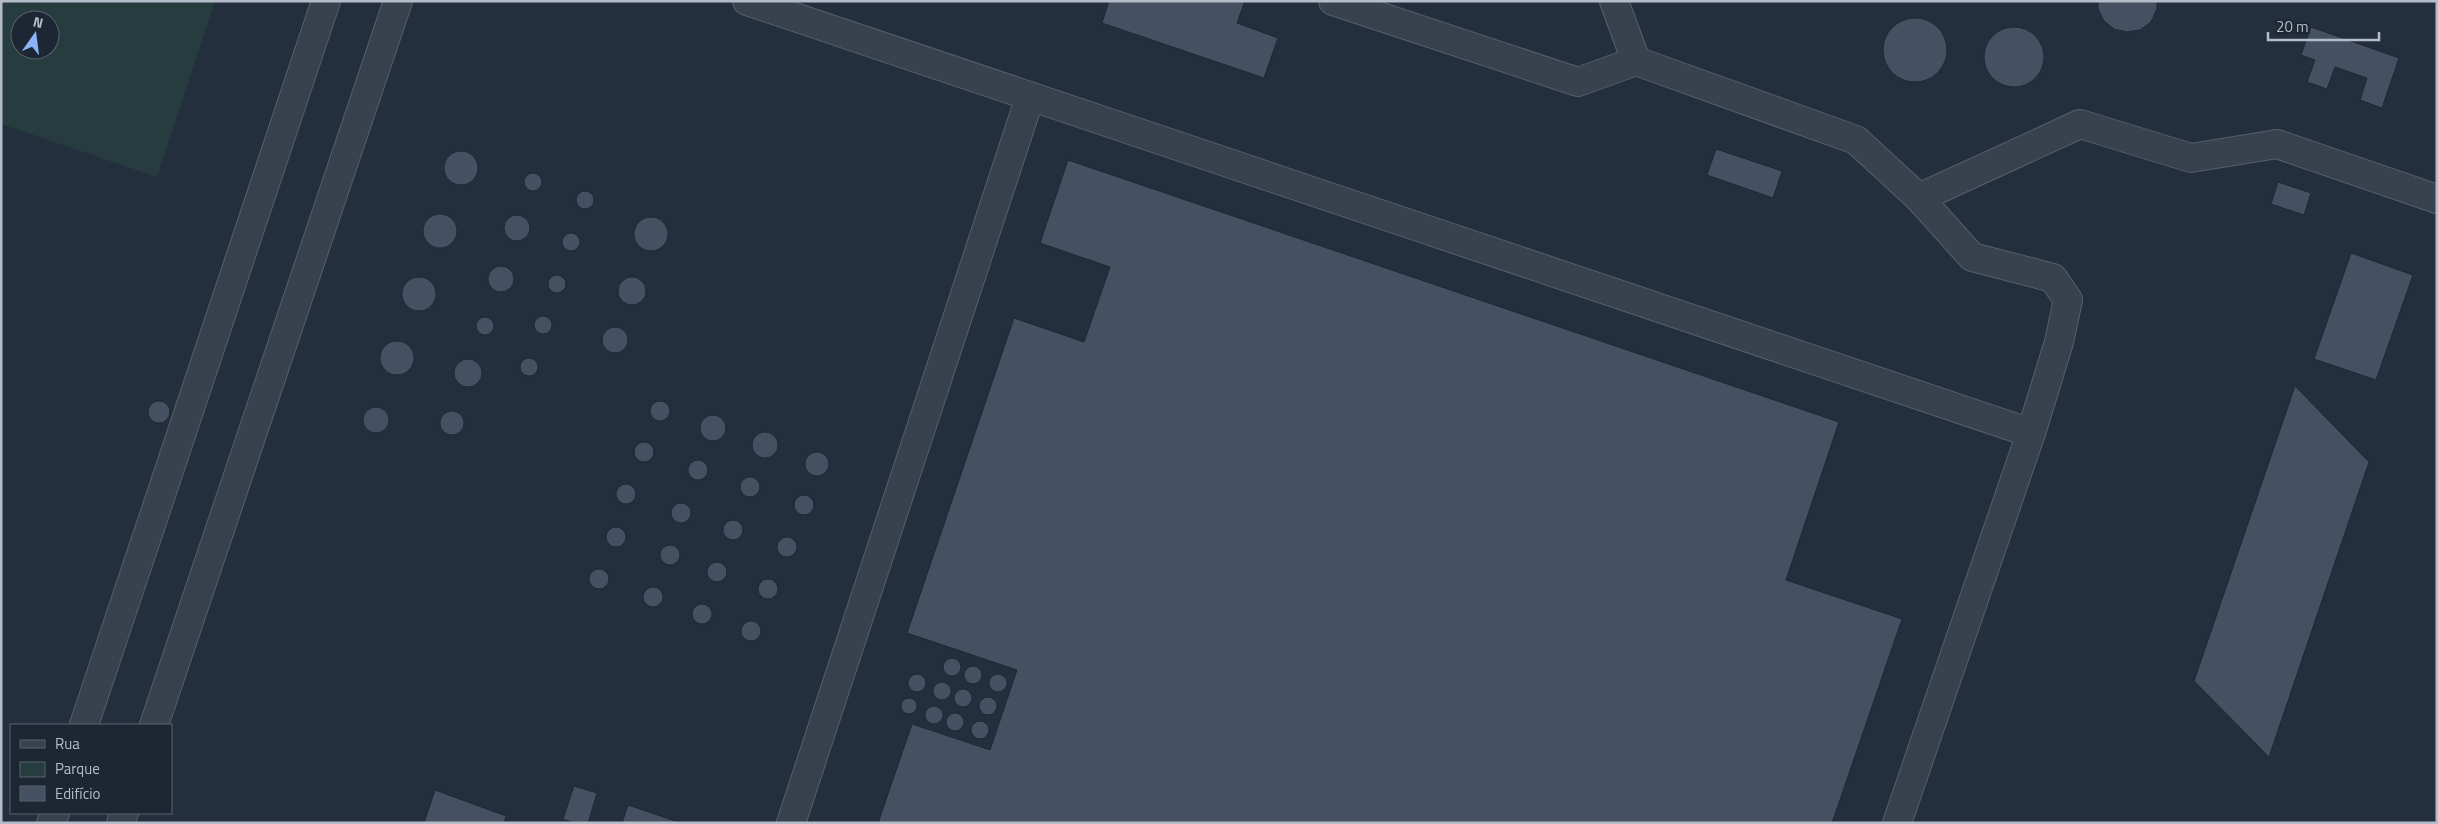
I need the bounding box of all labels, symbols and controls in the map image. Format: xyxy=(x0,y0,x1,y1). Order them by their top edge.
north arrow xyxy=(10,10,60,60)
scale bar xyxy=(2268,10,2379,42)
text: N xyxy=(31,11,46,33)
text: 20 m xyxy=(2276,15,2309,38)
legend xyxy=(10,724,172,814)
text: Rua xyxy=(55,732,80,755)
text: Parque xyxy=(55,757,100,780)
text: Edifício xyxy=(55,782,100,805)

